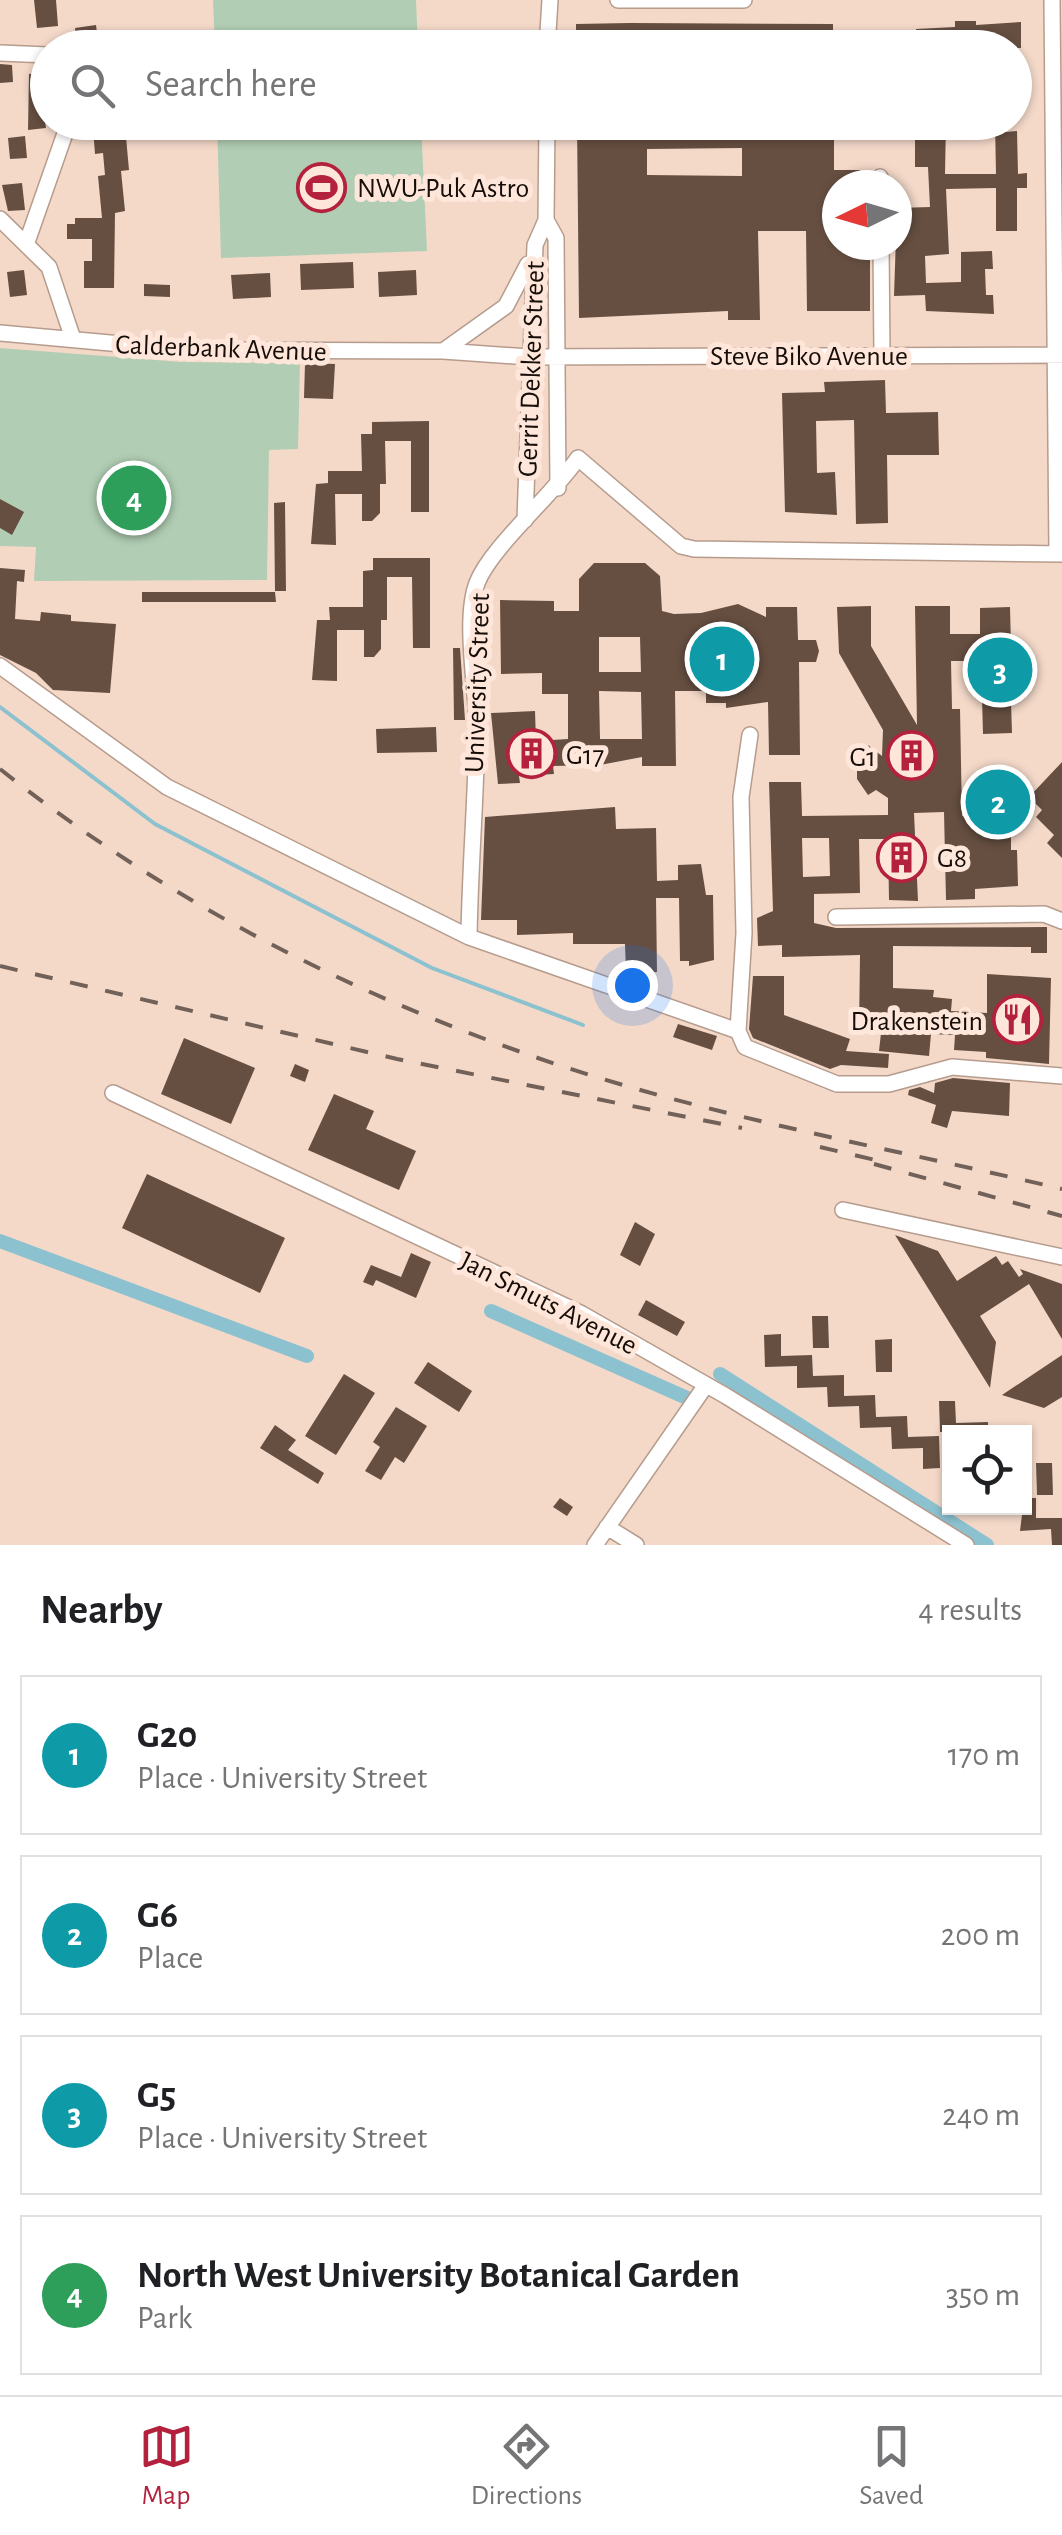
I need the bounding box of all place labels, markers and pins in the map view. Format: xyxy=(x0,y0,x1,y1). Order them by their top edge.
sports icon: NWU-Puk Astro xyxy=(296,161,348,213)
place label: NWU-Puk Astro xyxy=(357,175,529,203)
pin: 4 xyxy=(102,460,166,536)
pin: 1 xyxy=(690,622,754,696)
pin: 3 xyxy=(968,632,1032,708)
building icon: G17 xyxy=(505,728,557,780)
building icon: G1 xyxy=(885,730,937,782)
place label: G17 xyxy=(566,742,604,770)
place label: G1 xyxy=(850,744,876,772)
pin: 2 xyxy=(966,764,1030,840)
building icon: G8 xyxy=(876,831,928,883)
place label: G8 xyxy=(937,845,967,873)
restaurant icon: Drakenstein xyxy=(992,994,1044,1046)
place label: Drakenstein xyxy=(851,1008,983,1036)

